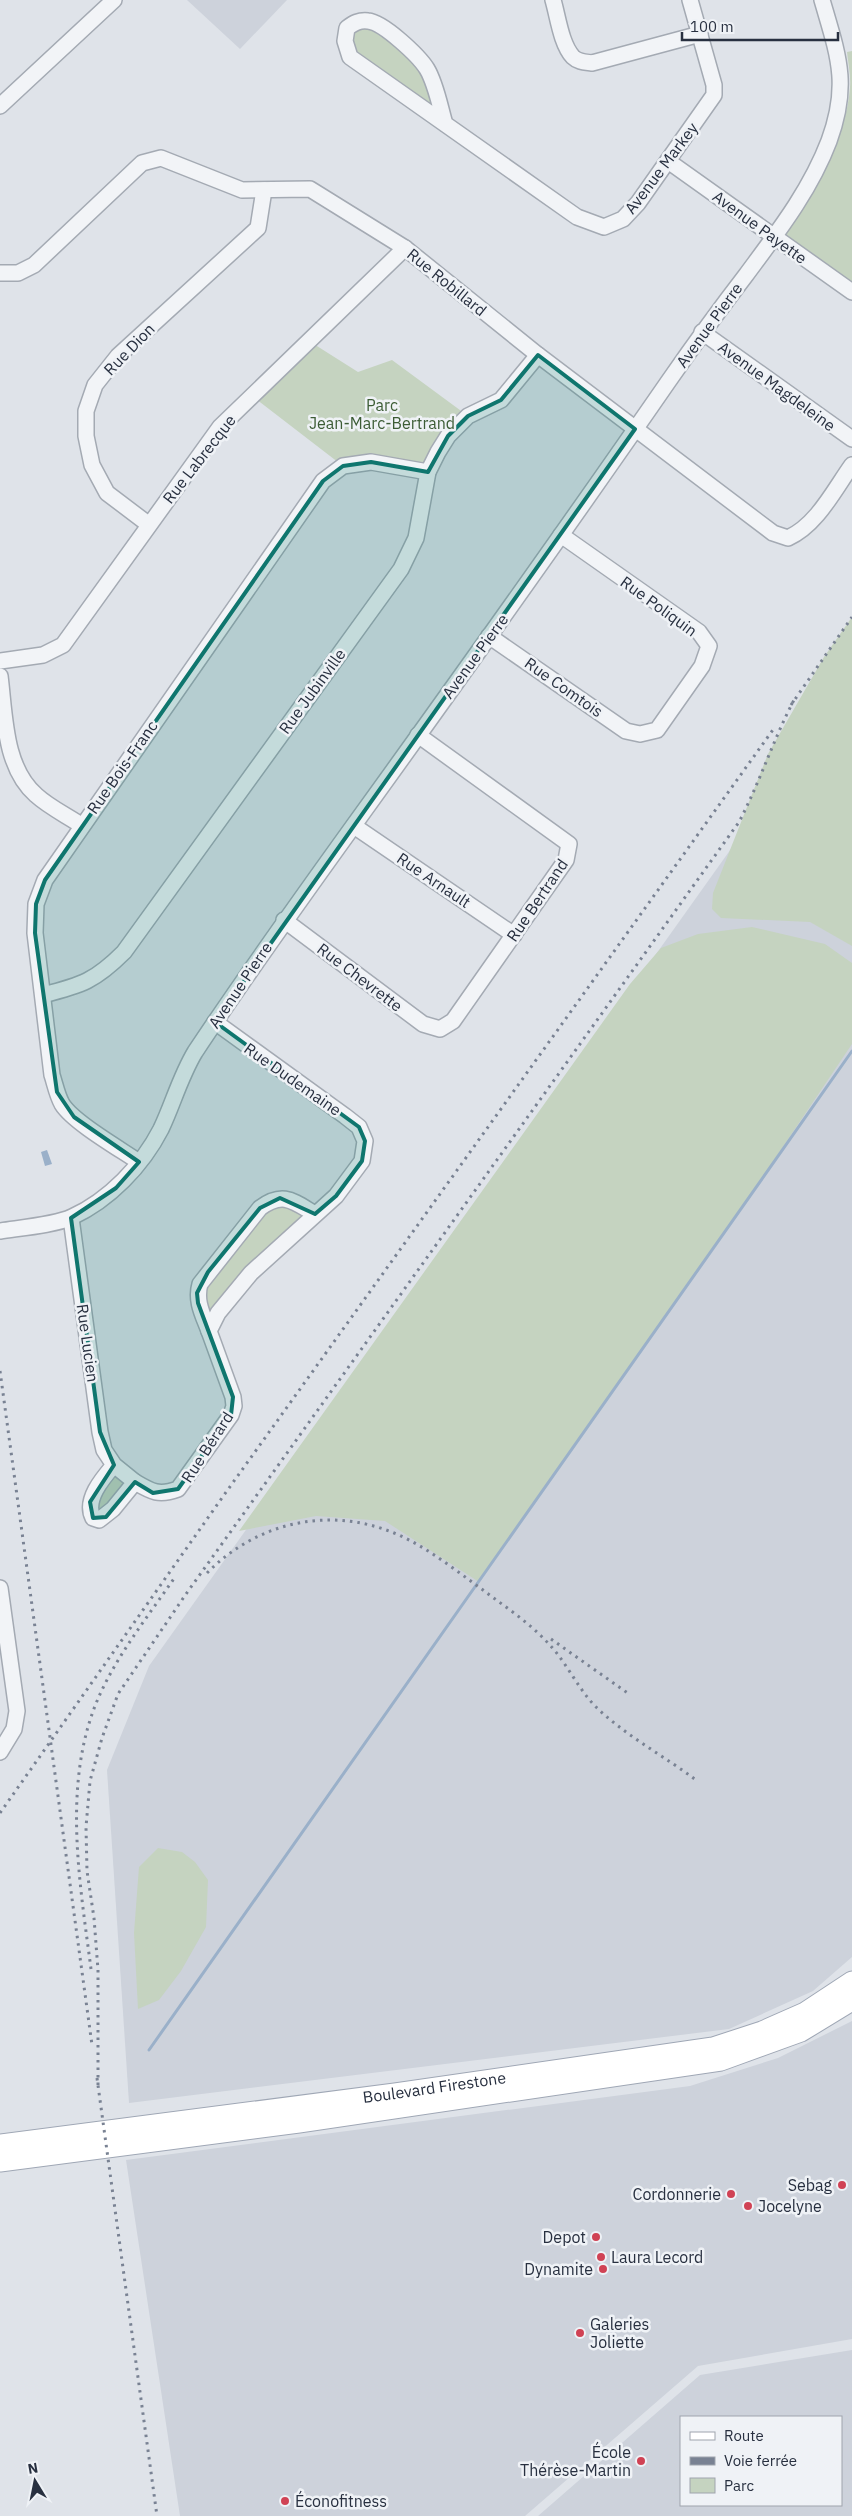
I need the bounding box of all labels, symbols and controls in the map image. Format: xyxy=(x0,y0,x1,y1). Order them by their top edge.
scale bar xyxy=(682,10,838,42)
text: 100 m xyxy=(690,17,734,36)
street label: Avenue Markey xyxy=(620,118,702,218)
street label: Avenue Payette xyxy=(709,186,811,268)
street label: Rue Robillard xyxy=(403,244,491,320)
street label: Avenue Pierre xyxy=(671,278,747,371)
street label: Rue Dion xyxy=(99,319,159,379)
street label: Avenue Magdeleine xyxy=(714,337,840,435)
park label: Parc Jean-Marc-Bertrand xyxy=(309,395,455,433)
street label: Rue Labrecque xyxy=(158,410,240,507)
street label: Rue Poliquin xyxy=(617,571,701,641)
street label: Avenue Pierre xyxy=(437,609,513,702)
street label: Rue Jubinville xyxy=(274,644,350,738)
street label: Rue Comtois xyxy=(521,653,607,721)
street label: Rue Bois-Franc xyxy=(82,716,162,818)
street label: Rue Arnault xyxy=(393,848,475,912)
street label: Rue Bertrand xyxy=(502,855,572,945)
street label: Avenue Pierre xyxy=(204,938,276,1032)
street label: Rue Chevrette xyxy=(313,938,407,1016)
street label: Rue Dudemaine xyxy=(241,1038,346,1120)
street label: Rue Lucien xyxy=(73,1303,103,1383)
street label: Rue Bérard xyxy=(177,1408,237,1486)
street label: Boulevard Firestone xyxy=(362,2067,507,2107)
place label: Sebag xyxy=(788,2175,833,2195)
marker: Sebag xyxy=(836,2179,848,2191)
place label: Cordonnerie xyxy=(632,2184,721,2204)
marker: Cordonnerie xyxy=(725,2188,737,2200)
place label: Jocelyne xyxy=(758,2196,822,2216)
marker: Jocelyne xyxy=(742,2200,754,2212)
place label: Depot xyxy=(543,2227,586,2247)
marker: Depot xyxy=(590,2231,602,2243)
place label: Laura Lecord xyxy=(611,2247,703,2267)
marker: Laura Lecord xyxy=(595,2251,607,2263)
place label: Dynamite xyxy=(524,2259,593,2279)
marker: Dynamite xyxy=(597,2263,609,2275)
place label: Galeries Joliette xyxy=(590,2314,649,2352)
marker: Galeries Joliette xyxy=(574,2327,586,2339)
legend xyxy=(680,2416,842,2506)
text: Route xyxy=(724,2426,764,2445)
place label: École Thérèse-Martin xyxy=(520,2441,631,2480)
text: Voie ferrée xyxy=(724,2451,797,2470)
marker: École Thérèse-Martin xyxy=(635,2455,647,2467)
north arrow xyxy=(10,2456,60,2506)
text: N xyxy=(26,2458,39,2478)
text: Parc xyxy=(724,2476,754,2495)
place label: Éconofitness xyxy=(295,2490,387,2511)
marker: Éconofitness xyxy=(279,2495,291,2507)

